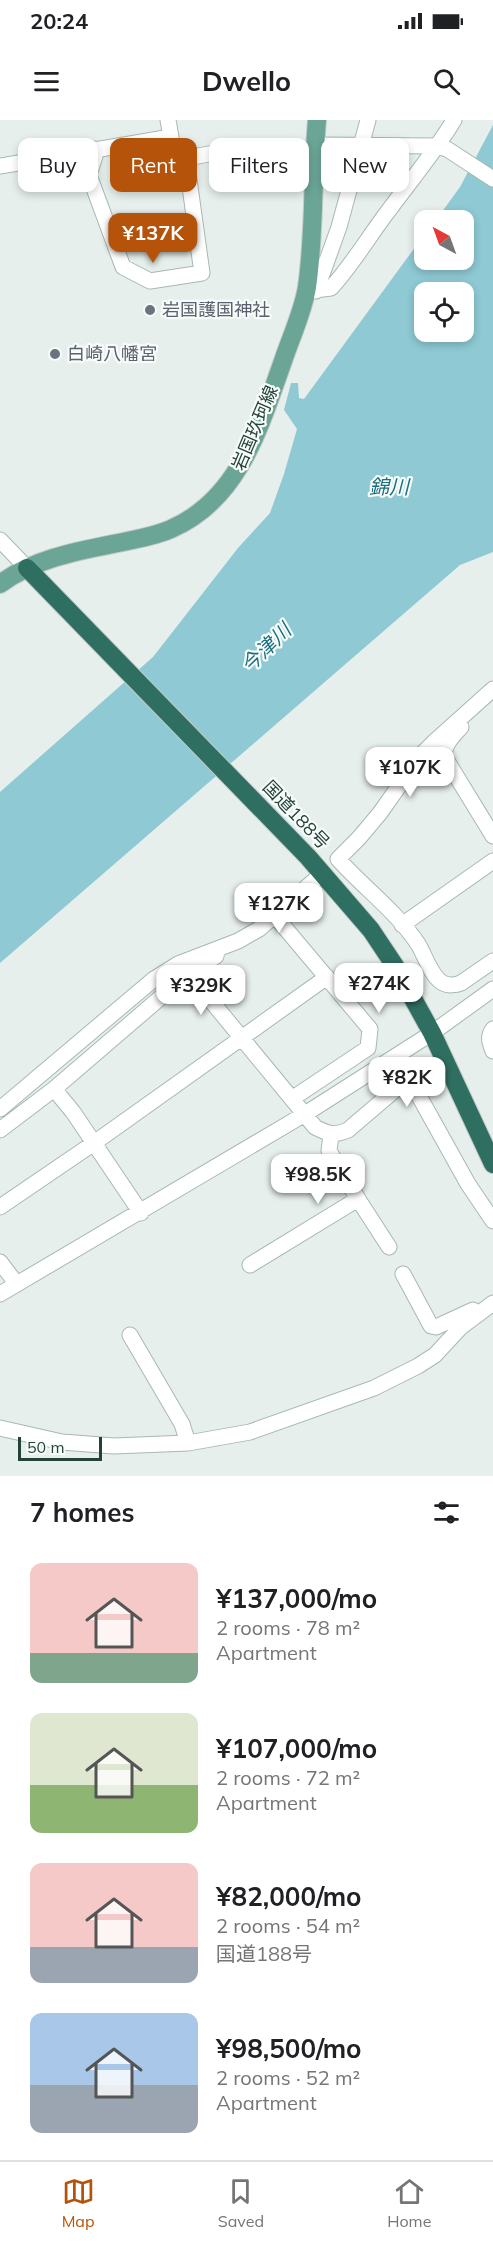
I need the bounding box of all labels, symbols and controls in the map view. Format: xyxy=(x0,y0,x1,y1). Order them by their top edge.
text: 20:24 xyxy=(30,7,88,35)
text: Dwello xyxy=(202,64,291,98)
icon: menu xyxy=(30,65,63,98)
icon: search xyxy=(430,65,463,98)
chip: Buy xyxy=(18,138,98,192)
chip: Rent xyxy=(110,138,197,192)
chip: Filters xyxy=(209,138,309,192)
chip: New xyxy=(321,138,409,192)
north arrow xyxy=(414,210,474,270)
map controls xyxy=(414,210,474,342)
pin: ¥137K xyxy=(111,213,195,264)
text: ¥137K xyxy=(122,220,184,245)
button: locate xyxy=(414,282,474,342)
place label: 岩国護国神社 xyxy=(162,298,270,321)
marker: 岩国護国神社 xyxy=(143,303,157,317)
place label: 白崎八幡宮 xyxy=(67,342,157,365)
marker: 白崎八幡宮 xyxy=(48,347,62,361)
street label: 岩国玖珂線 xyxy=(226,382,283,474)
water label: 錦川 xyxy=(369,474,411,499)
water label: 今津川 xyxy=(235,616,297,677)
pin: ¥107K xyxy=(368,747,452,798)
text: ¥107K xyxy=(379,754,441,779)
street label: 国道188号 xyxy=(258,776,335,854)
pin: ¥127K xyxy=(237,883,321,934)
text: ¥127K xyxy=(248,890,310,915)
pin: ¥274K xyxy=(337,963,421,1014)
pin: ¥329K xyxy=(159,965,243,1016)
text: ¥274K xyxy=(348,970,410,995)
text: ¥329K xyxy=(170,972,232,997)
pin: ¥82K xyxy=(371,1057,443,1108)
text: ¥82K xyxy=(382,1064,432,1089)
pin: ¥98.5K xyxy=(269,1154,367,1205)
text: ¥98.5K xyxy=(285,1161,351,1186)
scale bar xyxy=(18,1434,102,1462)
text: 50 m xyxy=(27,1437,64,1457)
text: 7 homes xyxy=(30,1496,134,1529)
icon: filters xyxy=(430,1496,463,1529)
text: ¥137,000/mo xyxy=(216,1582,377,1615)
icon: home xyxy=(78,1587,150,1659)
text: 2 rooms · 78 m² xyxy=(216,1615,360,1640)
text: Apartment xyxy=(216,1640,317,1665)
text: ¥107,000/mo xyxy=(216,1732,377,1765)
icon: home xyxy=(78,1737,150,1809)
text: 2 rooms · 72 m² xyxy=(216,1765,360,1790)
text: Apartment xyxy=(216,1790,317,1815)
text: ¥82,000/mo xyxy=(216,1880,361,1913)
icon: home xyxy=(78,1887,150,1959)
text: 2 rooms · 54 m² xyxy=(216,1913,360,1938)
text: 国道188号 xyxy=(216,1941,312,1966)
text: ¥98,500/mo xyxy=(216,2032,361,2065)
icon: home xyxy=(78,2037,150,2109)
text: 2 rooms · 52 m² xyxy=(216,2065,360,2090)
text: Apartment xyxy=(216,2090,317,2115)
tab: Map xyxy=(62,2175,95,2231)
tab: Saved xyxy=(218,2175,264,2231)
tab: Home xyxy=(387,2175,431,2231)

